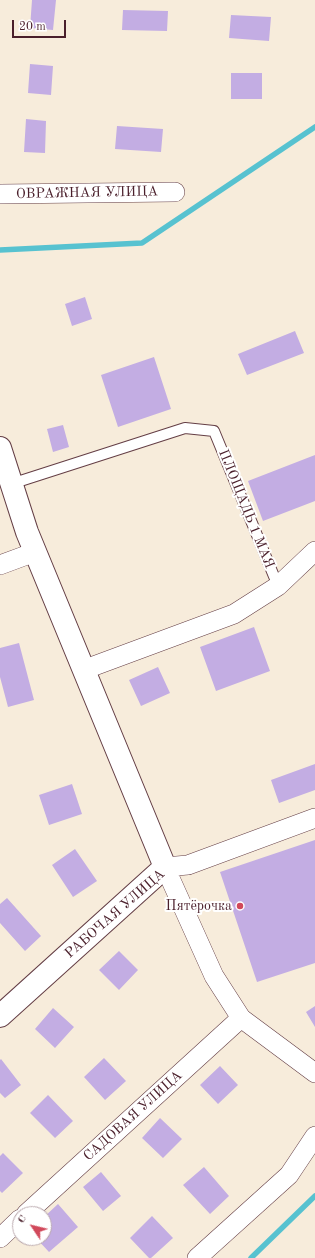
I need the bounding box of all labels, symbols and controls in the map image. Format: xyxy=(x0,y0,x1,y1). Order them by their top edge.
scale bar xyxy=(14,12,68,38)
text: 20 m xyxy=(19,21,46,33)
street label: ОВРАЖНАЯ УЛИЦА xyxy=(16,183,158,203)
street label: ПЛОЩАДЬ 1 МАЯ xyxy=(214,447,278,571)
street label: РАБОЧАЯ УЛИЦА xyxy=(61,866,169,962)
place label: Пятёрочка xyxy=(166,898,232,914)
marker: Пятёрочка xyxy=(235,901,245,911)
street label: САДОВАЯ УЛИЦА xyxy=(80,1067,186,1165)
north arrow xyxy=(12,1206,52,1246)
text: С xyxy=(16,1213,29,1226)

